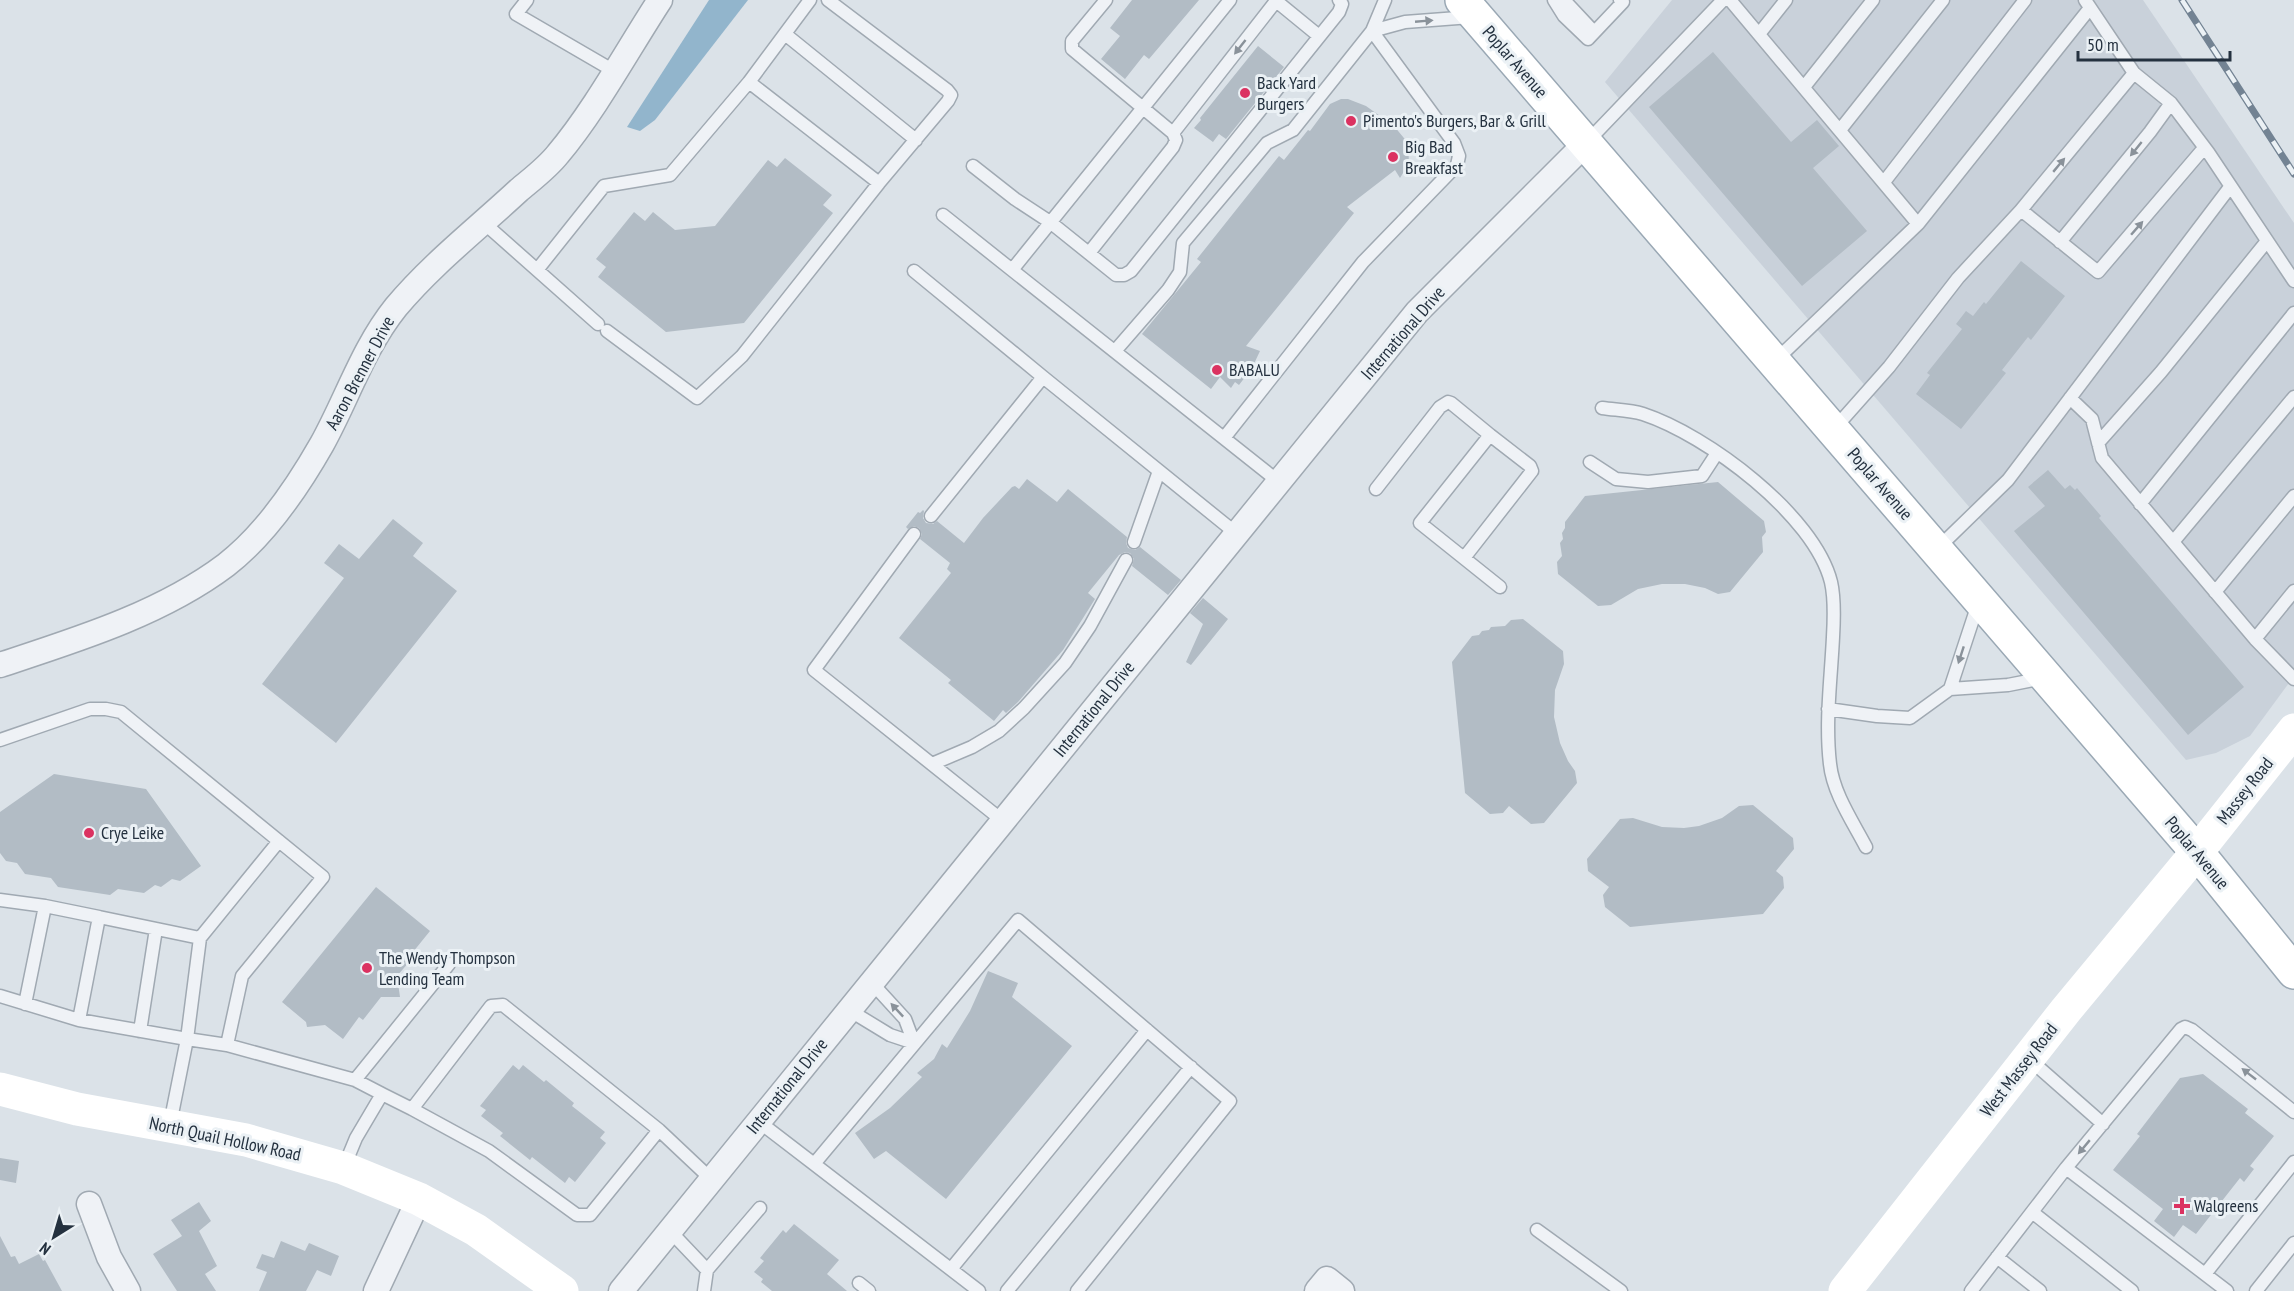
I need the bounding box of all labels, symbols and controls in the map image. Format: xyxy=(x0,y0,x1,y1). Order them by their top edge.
one-way arrow xyxy=(1414,16,1433,25)
street label: Poplar Avenue xyxy=(1478,21,1553,103)
scale bar xyxy=(2078,24,2230,62)
text: 50 m xyxy=(2087,33,2119,56)
one-way arrow xyxy=(1235,40,1247,55)
place label: Back Yard Burgers xyxy=(1257,71,1316,115)
marker: Back Yard Burgers xyxy=(1238,86,1252,100)
place label: Pimento's Burgers, Bar & Grill xyxy=(1363,109,1546,132)
marker: Pimento's Burgers, Bar & Grill xyxy=(1344,114,1358,128)
place label: Big Bad Breakfast xyxy=(1405,135,1463,179)
one-way arrow xyxy=(2130,142,2143,157)
marker: Big Bad Breakfast xyxy=(1386,150,1400,164)
one-way arrow xyxy=(2052,157,2065,173)
one-way arrow xyxy=(2130,221,2143,236)
street label: International Drive xyxy=(1356,281,1450,384)
street label: Aaron Brenner Drive xyxy=(320,312,399,434)
place label: BABALU xyxy=(1229,358,1280,381)
marker: BABALU xyxy=(1210,363,1224,377)
street label: Poplar Avenue xyxy=(1843,443,1918,525)
one-way arrow xyxy=(1956,647,1966,665)
street label: International Drive xyxy=(1048,656,1139,761)
street label: Massey Road xyxy=(2211,753,2278,829)
street label: Poplar Avenue xyxy=(2160,811,2235,894)
place label: Crye Leike xyxy=(101,821,164,844)
marker: Crye Leike xyxy=(82,826,96,840)
place label: The Wendy Thompson Lending Team xyxy=(379,946,515,990)
marker: The Wendy Thompson Lending Team xyxy=(360,961,374,975)
one-way arrow xyxy=(891,1003,904,1018)
street label: West Massey Road xyxy=(1975,1018,2062,1121)
street label: International Drive xyxy=(741,1033,832,1138)
one-way arrow xyxy=(2241,1068,2257,1081)
street label: North Quail Hollow Road xyxy=(147,1111,303,1166)
one-way arrow xyxy=(2077,1139,2090,1155)
place label: Walgreens xyxy=(2194,1194,2258,1217)
marker: Walgreens xyxy=(2175,1199,2189,1213)
north arrow xyxy=(24,1207,84,1267)
text: N xyxy=(36,1238,54,1260)

